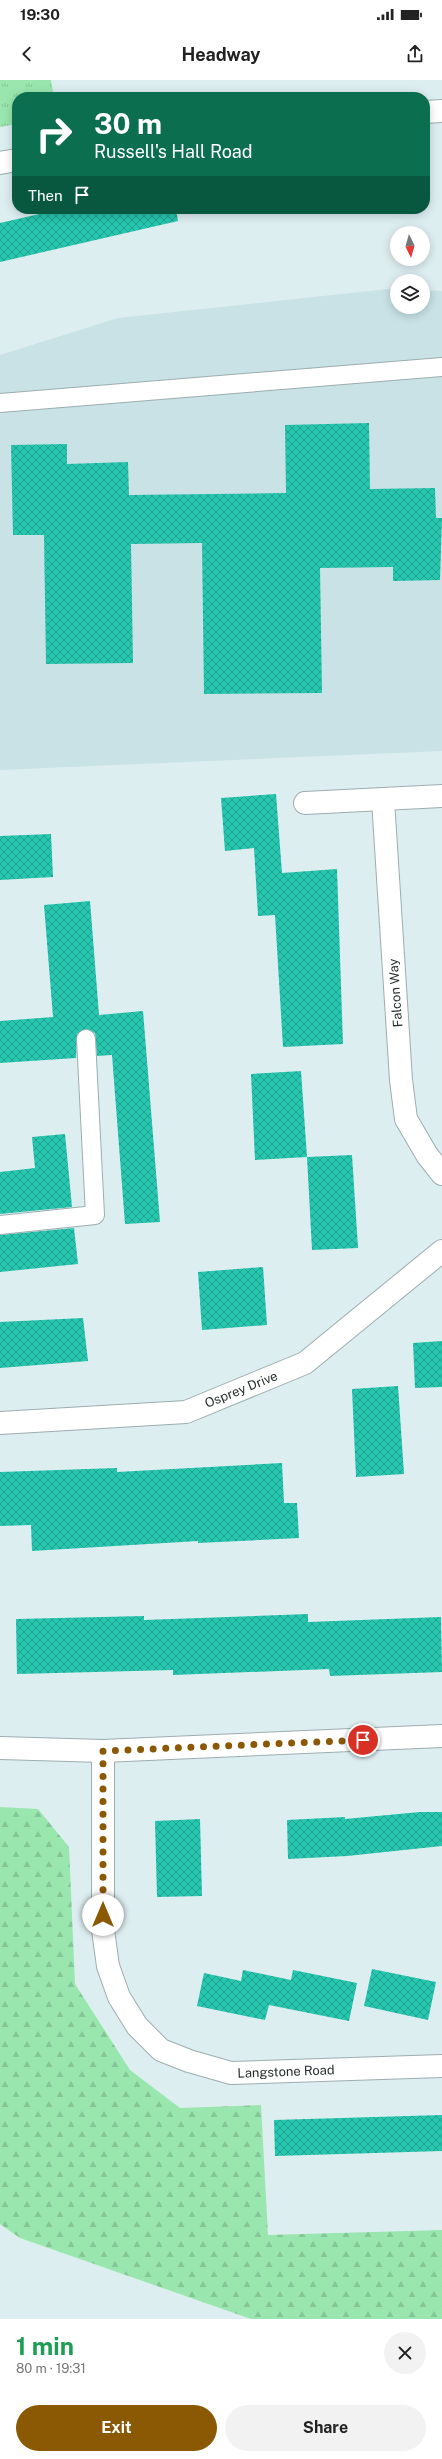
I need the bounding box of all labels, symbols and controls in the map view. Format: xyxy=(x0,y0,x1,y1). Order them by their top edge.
text: 19:30 xyxy=(20,6,60,23)
icon: back xyxy=(16,43,38,65)
icon: share xyxy=(404,43,426,65)
text: Headway xyxy=(182,44,260,65)
text: 30 m xyxy=(94,107,162,140)
icon: right xyxy=(28,108,80,160)
text: Russell's Hall Road xyxy=(94,141,253,162)
icon: arrive xyxy=(71,184,93,206)
text: Then xyxy=(28,187,63,204)
north arrow xyxy=(390,226,430,266)
map controls xyxy=(390,226,430,314)
button: layers xyxy=(390,274,430,314)
street label: Falcon Way xyxy=(386,958,405,1028)
street label: Osprey Drive xyxy=(203,1368,280,1411)
pin xyxy=(346,1723,380,1757)
icon: arrive xyxy=(352,1729,374,1751)
position arrow xyxy=(82,1894,124,1936)
street label: Langstone Road xyxy=(237,2062,335,2081)
text: 1 min xyxy=(16,2332,74,2360)
button: close xyxy=(384,2332,426,2374)
text: 80 m · 19:31 xyxy=(16,2361,86,2376)
button: Exit xyxy=(16,2405,217,2451)
button: Share xyxy=(225,2405,426,2451)

